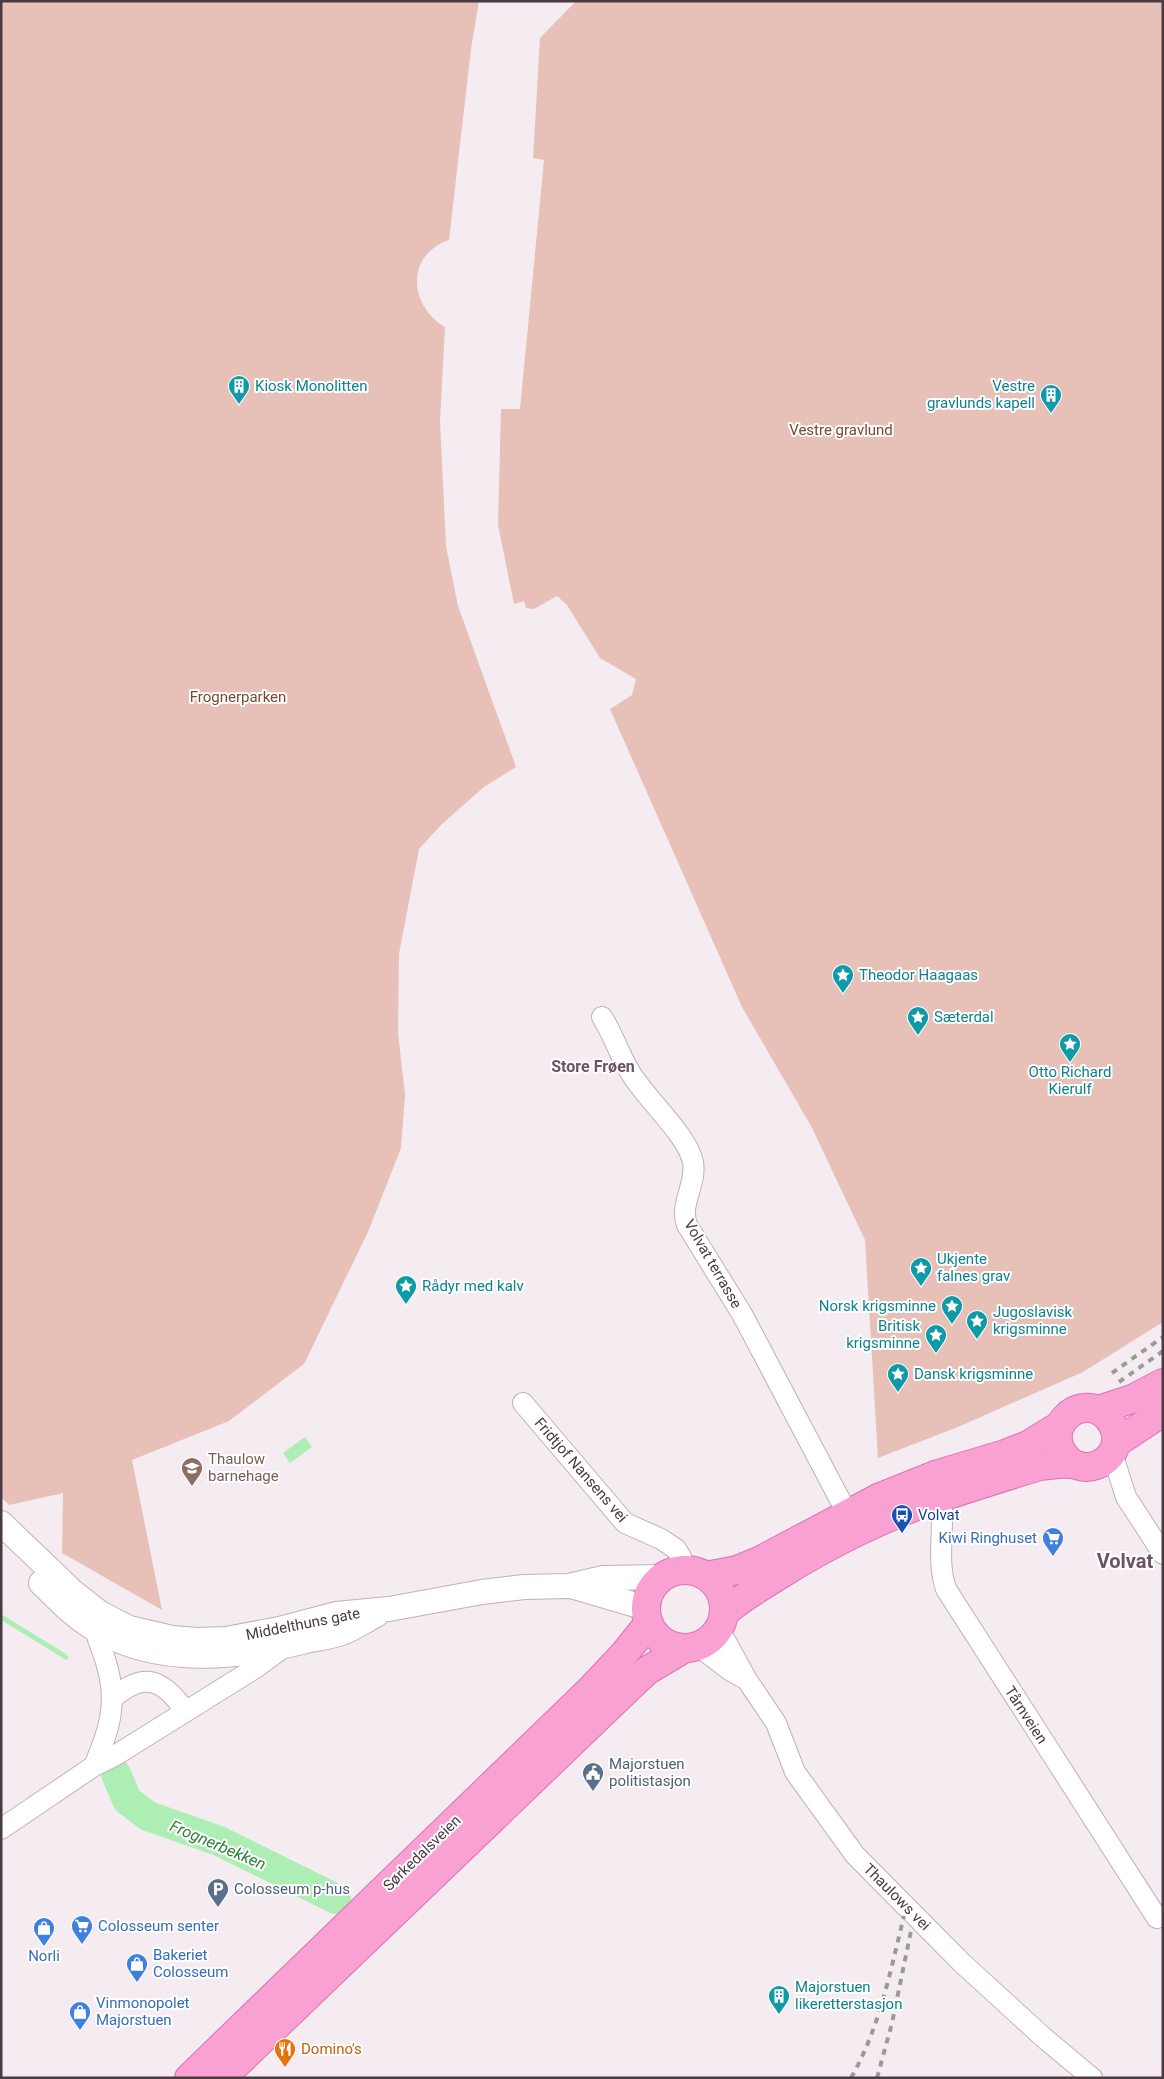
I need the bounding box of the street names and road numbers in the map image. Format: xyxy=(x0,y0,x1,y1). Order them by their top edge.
street label: Volvat terrasse xyxy=(680,1216,746,1312)
street label: Fridtjof Nansens vei xyxy=(531,1414,631,1526)
street label: Middelthuns gate xyxy=(244,1604,362,1644)
street label: Tårnveien xyxy=(1001,1683,1051,1747)
street label: Sørkedalsveien xyxy=(379,1811,465,1895)
street label: Thaulows vei xyxy=(860,1860,934,1934)

